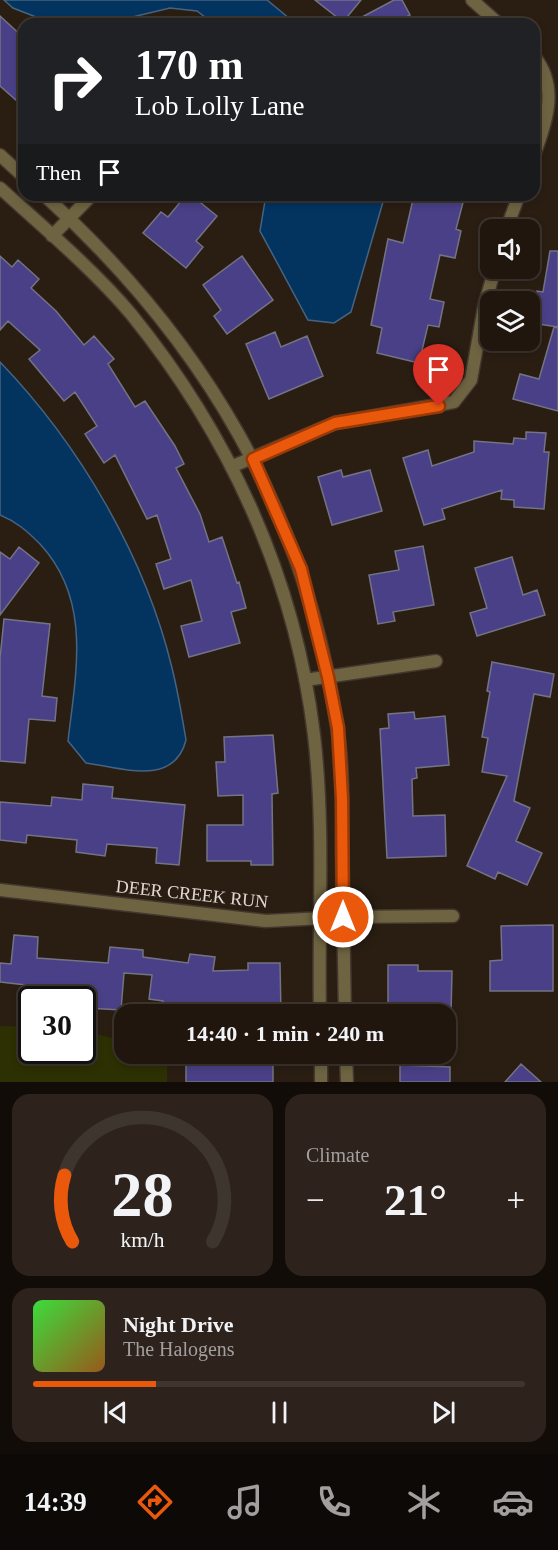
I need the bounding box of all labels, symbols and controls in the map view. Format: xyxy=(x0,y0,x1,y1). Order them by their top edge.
icon: right xyxy=(36,42,114,120)
text: 170 m xyxy=(135,42,244,88)
text: Lob Lolly Lane xyxy=(135,91,304,121)
icon: arrive xyxy=(93,156,126,189)
text: Then xyxy=(36,160,81,185)
map controls xyxy=(480,219,540,351)
button: sound xyxy=(480,219,540,279)
button: layers xyxy=(480,291,540,351)
pin xyxy=(413,344,464,406)
icon: arrive xyxy=(422,353,455,386)
street label: DEER CREEK RUN xyxy=(115,876,269,912)
position arrow xyxy=(311,885,375,949)
speed limit sign: 30 xyxy=(18,986,96,1064)
text: 14:40 · 1 min · 240 m xyxy=(186,1021,384,1046)
text: Climate xyxy=(306,1144,369,1166)
text: 28 xyxy=(111,1160,174,1229)
text: 21° xyxy=(384,1175,447,1225)
text: − xyxy=(306,1182,325,1218)
text: + xyxy=(506,1182,525,1218)
text: km/h xyxy=(120,1228,165,1252)
text: Night Drive xyxy=(123,1312,234,1337)
text: The Halogens xyxy=(123,1338,235,1360)
icon: previous xyxy=(99,1396,132,1429)
icon: pause xyxy=(263,1396,296,1429)
icon: next xyxy=(427,1396,460,1429)
icon: directions xyxy=(134,1481,176,1523)
icon: music xyxy=(224,1481,266,1523)
icon: phone xyxy=(313,1481,355,1523)
icon: climate xyxy=(403,1481,445,1523)
icon: car xyxy=(492,1481,534,1523)
text: 14:39 xyxy=(24,1487,87,1517)

